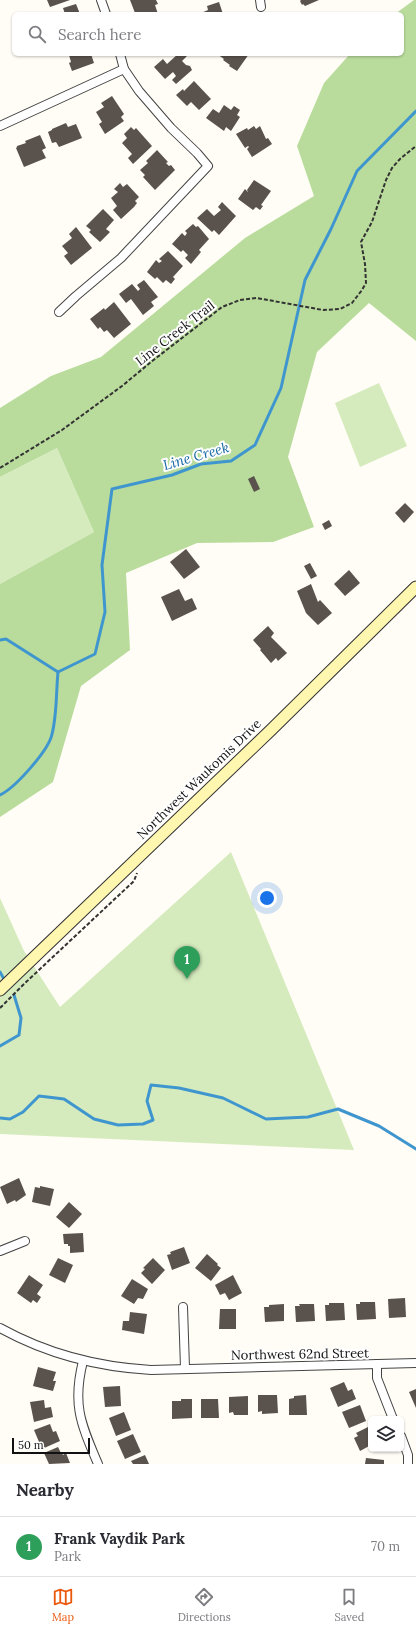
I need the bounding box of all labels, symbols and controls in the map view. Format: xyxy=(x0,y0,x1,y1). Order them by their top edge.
search box xyxy=(12,12,404,56)
icon: search xyxy=(26,23,48,45)
text: Search here xyxy=(58,25,141,44)
street label: Line Creek Trail xyxy=(132,296,218,369)
water label: Line Creek xyxy=(161,438,231,474)
street label: Northwest Waukomis Drive xyxy=(133,715,265,843)
your location xyxy=(257,888,277,908)
pin: 1 xyxy=(174,946,200,979)
street label: Northwest 62nd Street xyxy=(231,1344,369,1364)
map controls xyxy=(368,1416,404,1452)
button: layers xyxy=(368,1416,404,1452)
scale bar xyxy=(12,1436,90,1455)
text: 50 m xyxy=(18,1438,44,1452)
text: Nearby xyxy=(16,1479,74,1501)
text: Frank Vaydik Park xyxy=(54,1529,185,1548)
text: 1 xyxy=(26,1538,32,1555)
text: 70 m xyxy=(371,1538,400,1555)
text: Park xyxy=(54,1548,81,1565)
tab: Map xyxy=(52,1586,74,1624)
tab: Directions xyxy=(178,1586,231,1624)
tab: Saved xyxy=(334,1586,364,1624)

